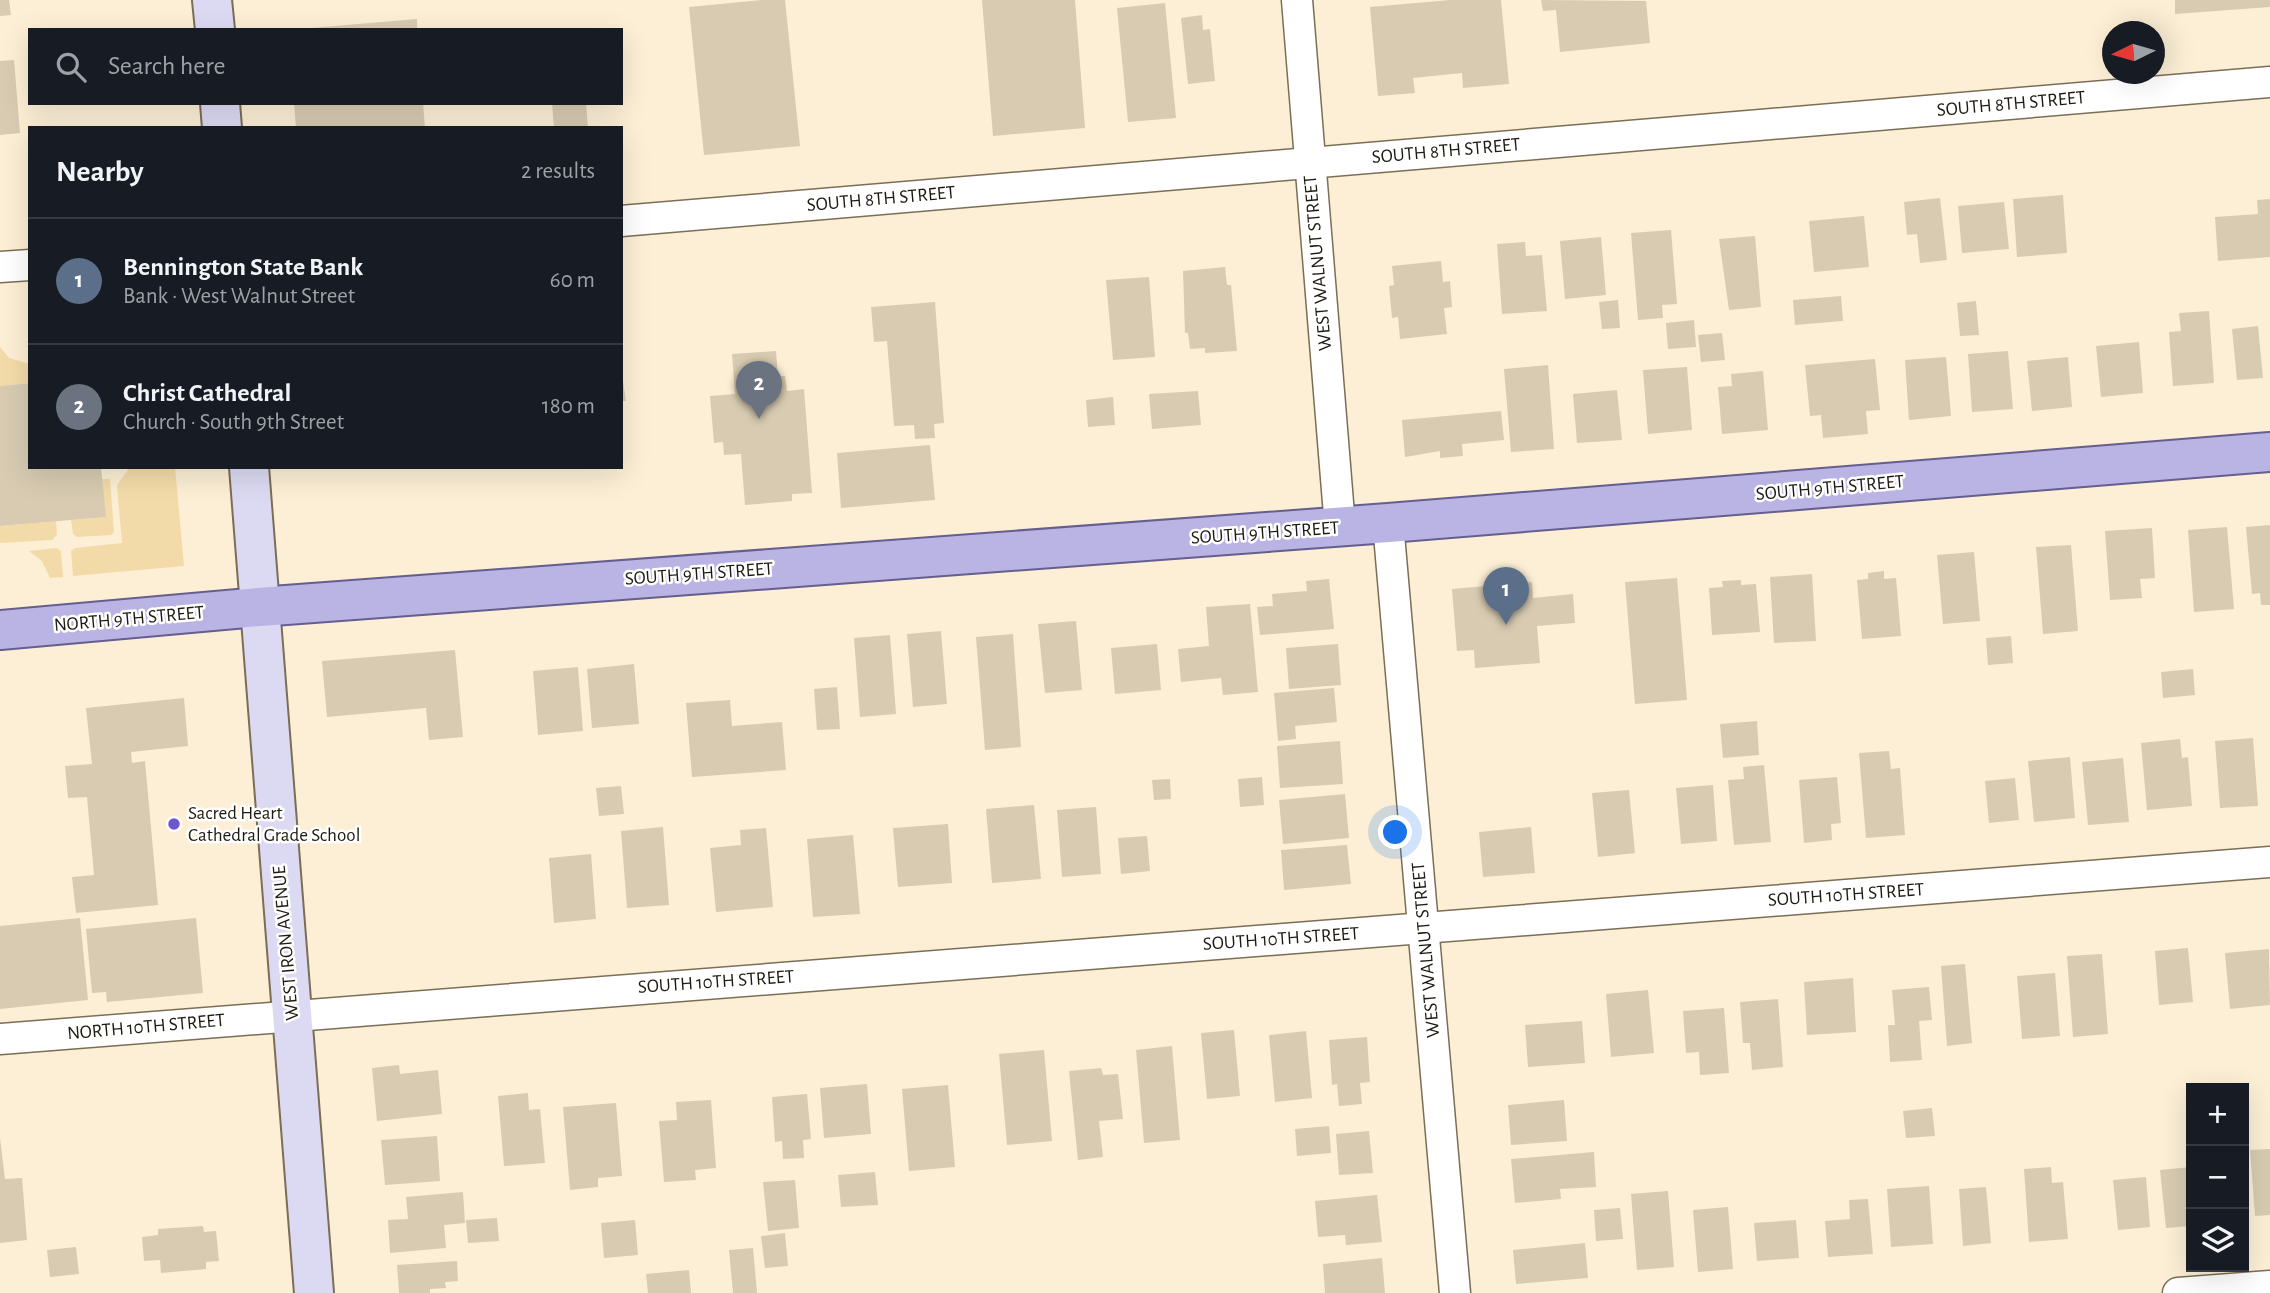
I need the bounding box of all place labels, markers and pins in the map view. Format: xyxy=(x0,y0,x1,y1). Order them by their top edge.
pin: 2 xyxy=(736,361,782,419)
pin: 1 xyxy=(1483,567,1529,625)
place label: Sacred Heart Cathedral Grade School xyxy=(188,804,360,845)
marker: Sacred Heart Cathedral Grade School xyxy=(166,816,182,832)

